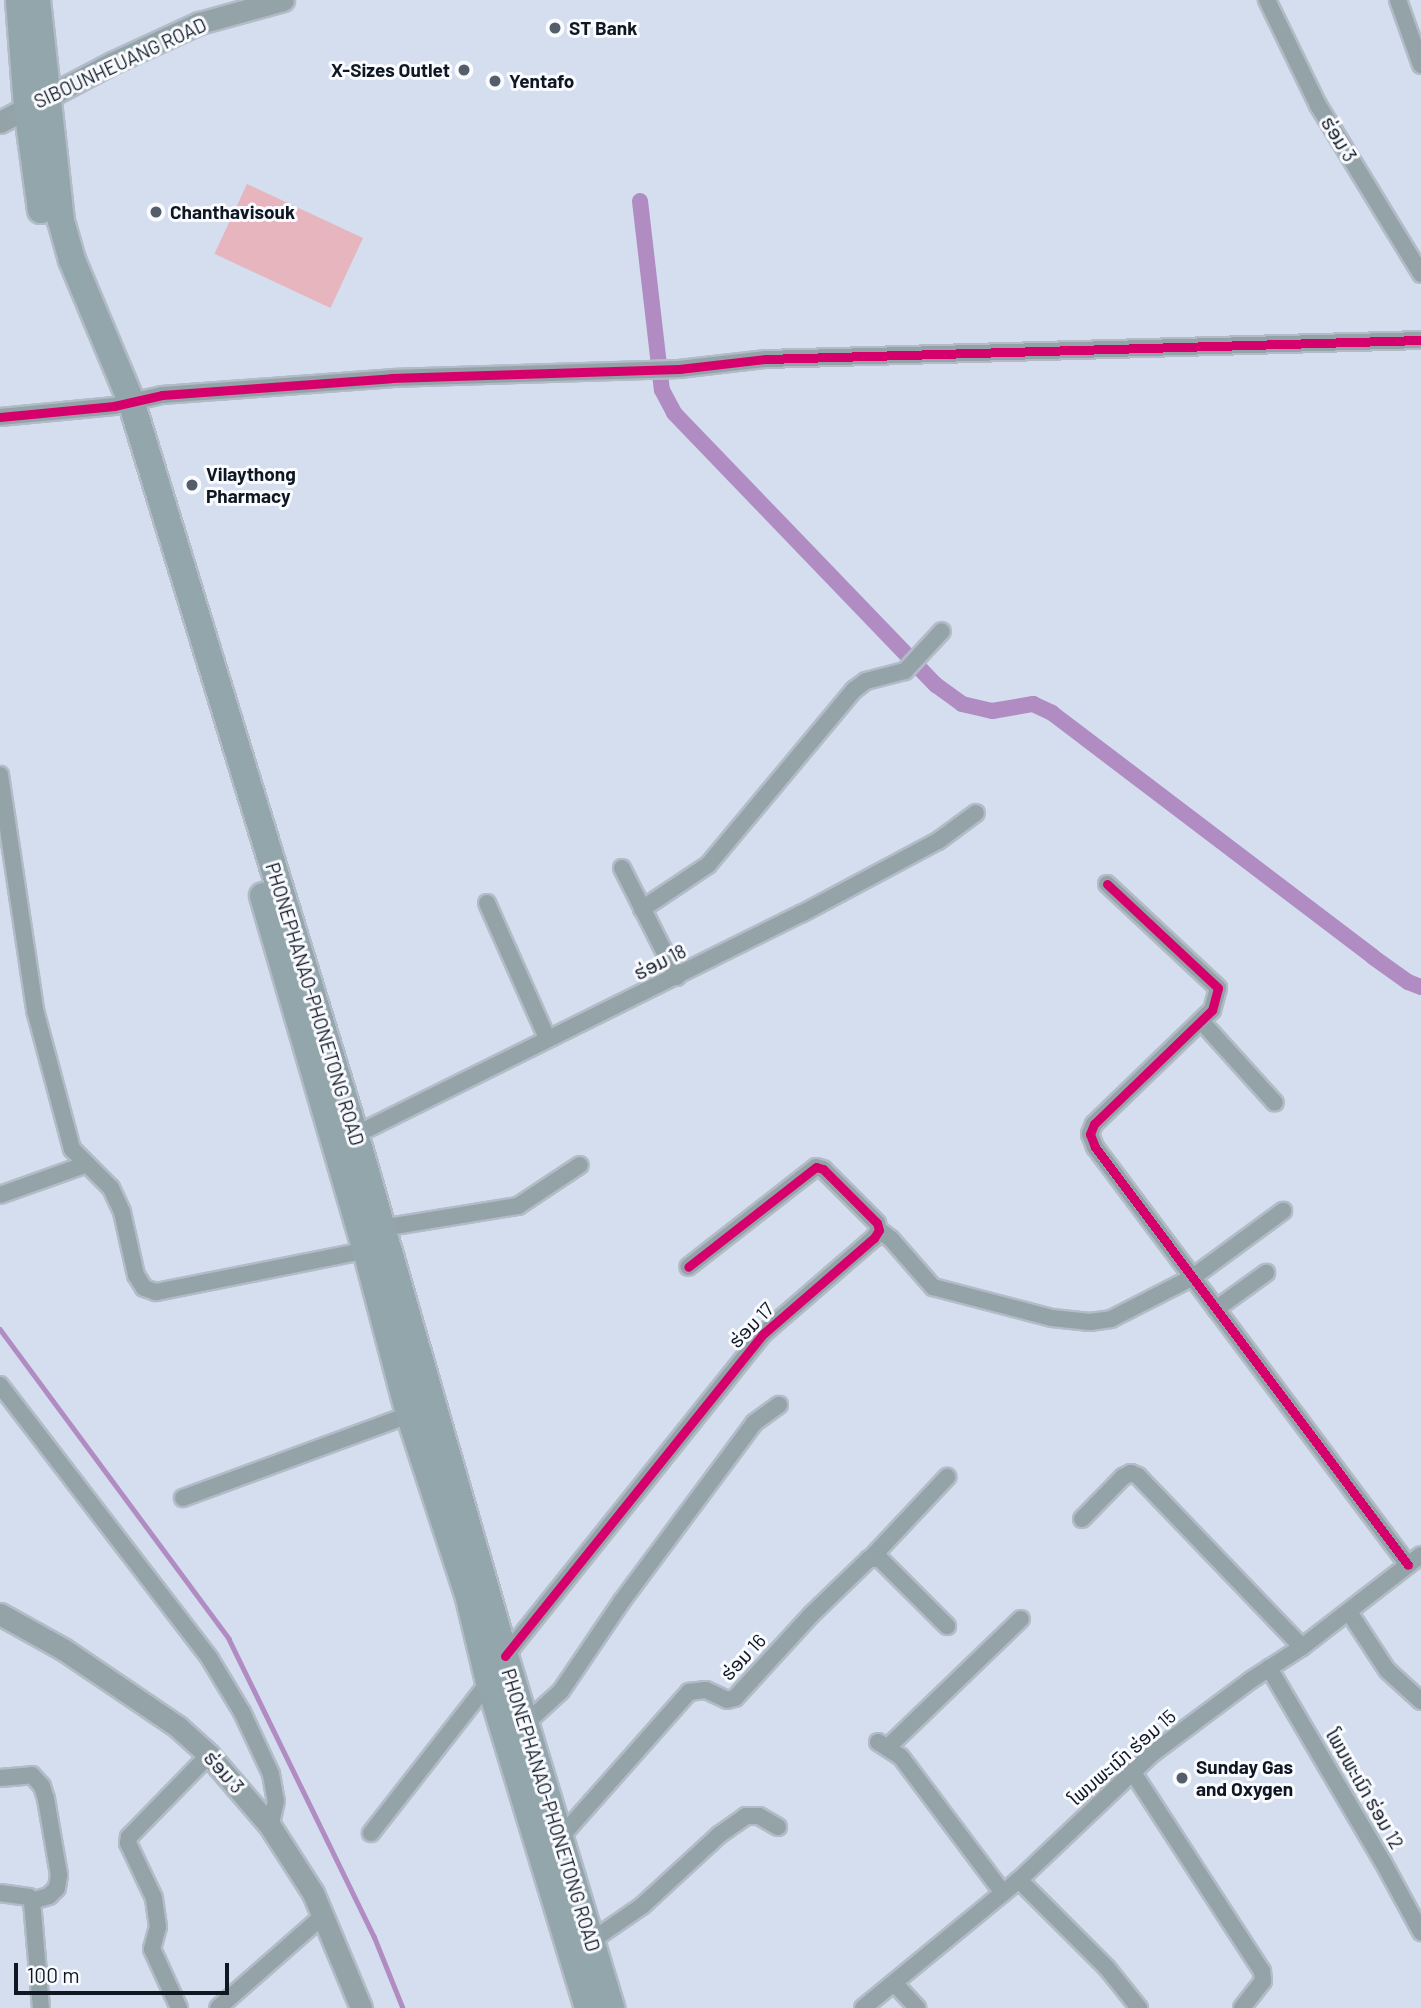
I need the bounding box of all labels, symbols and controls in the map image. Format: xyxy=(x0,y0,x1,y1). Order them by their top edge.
street label: SIBOUNHEUANG ROAD xyxy=(30,13,210,113)
place label: ST Bank xyxy=(569,17,637,39)
marker: ST Bank xyxy=(547,20,563,36)
place label: X-Sizes Outlet xyxy=(331,59,450,81)
marker: X-Sizes Outlet xyxy=(456,62,472,78)
place label: Yentafo xyxy=(509,70,574,92)
marker: Yentafo xyxy=(487,73,503,89)
street label: ຮ່ອມ 3 xyxy=(1316,112,1362,166)
place label: Chanthavisouk xyxy=(170,201,295,223)
marker: Chanthavisouk xyxy=(148,204,164,220)
place label: Vilaythong Pharmacy xyxy=(206,463,296,507)
marker: Vilaythong Pharmacy xyxy=(184,477,200,493)
street label: PHONEPHANAO-PHONETONG ROAD xyxy=(261,860,369,1148)
street label: ຮ່ອມ 18 xyxy=(630,939,690,985)
street label: ຮ່ອມ 17 xyxy=(724,1297,778,1353)
street label: ຮ່ອມ 16 xyxy=(716,1629,770,1685)
street label: PHONEPHANAO-PHONETONG ROAD xyxy=(497,1666,605,1954)
street label: ໂພນພະເນົາ ຮ່ອມ 15 xyxy=(1064,1704,1180,1810)
street label: ໂພນພະເນົາ ຮ່ອມ 12 xyxy=(1321,1725,1409,1853)
street label: ຮ່ອມ 3 xyxy=(199,1746,249,1798)
place label: Sunday Gas and Oxygen xyxy=(1196,1756,1293,1800)
marker: Sunday Gas and Oxygen xyxy=(1174,1770,1190,1786)
scale bar xyxy=(18,1948,233,1992)
text: 100 m xyxy=(27,1962,80,1987)

